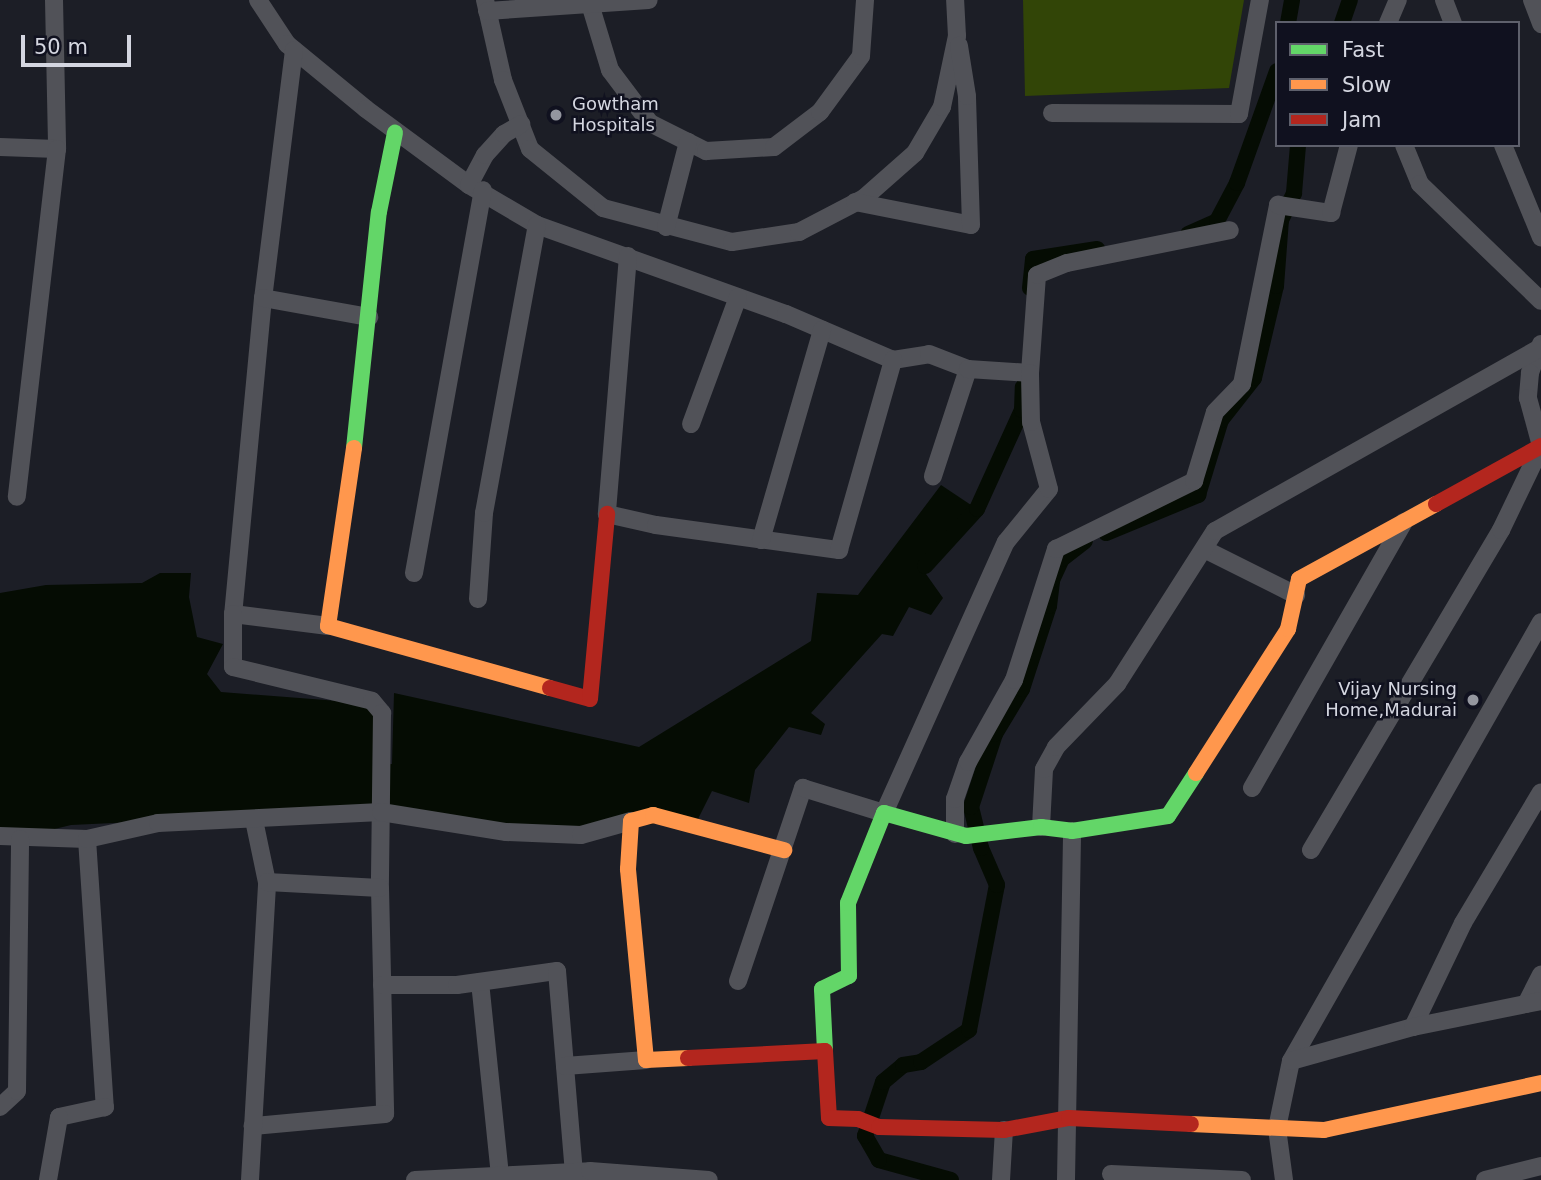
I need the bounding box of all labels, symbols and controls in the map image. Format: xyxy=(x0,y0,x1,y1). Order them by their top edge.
scale bar xyxy=(24,21,135,65)
legend xyxy=(1275,21,1520,147)
text: 50 m xyxy=(34,35,88,59)
text: Fast xyxy=(1342,38,1384,62)
text: Slow xyxy=(1342,73,1391,97)
place label: Gowtham Hospitals xyxy=(572,94,659,136)
marker: Gowtham Hospitals xyxy=(546,105,566,125)
text: Jam xyxy=(1342,108,1382,132)
place label: Vijay Nursing Home,Madurai xyxy=(1325,679,1457,722)
marker: Vijay Nursing Home,Madurai xyxy=(1463,690,1483,710)

